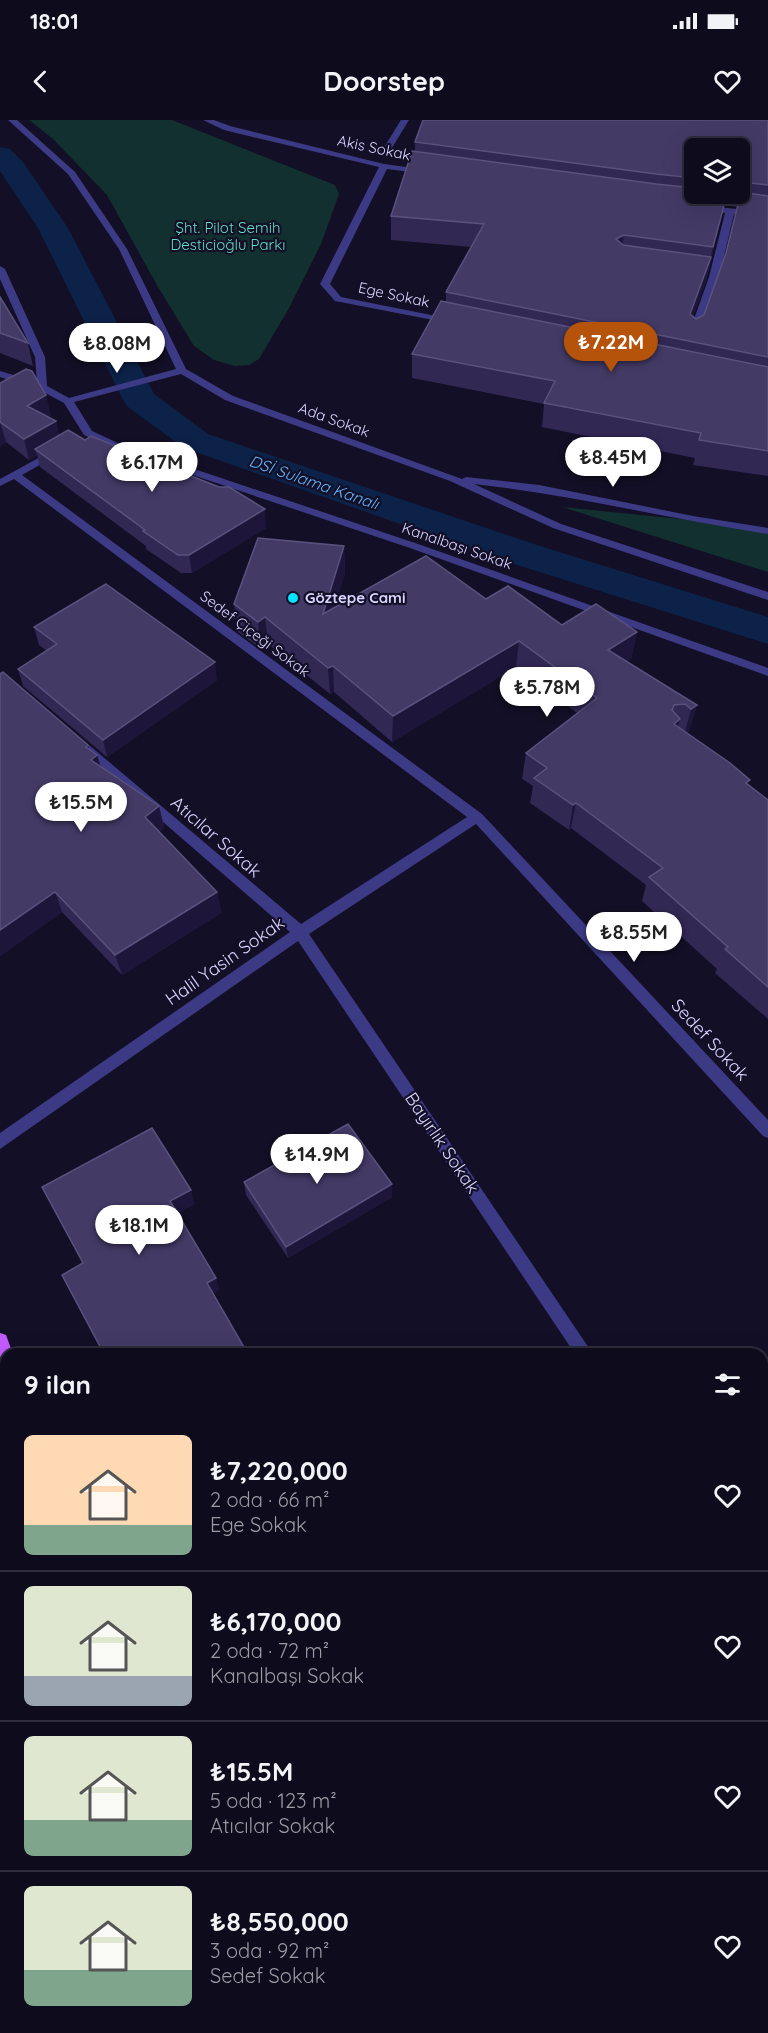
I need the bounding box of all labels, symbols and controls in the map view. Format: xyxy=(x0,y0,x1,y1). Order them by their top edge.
text: 18:01 xyxy=(30,7,79,35)
text: Doorstep xyxy=(323,64,445,98)
icon: back xyxy=(24,65,57,98)
icon: heart xyxy=(711,65,744,98)
street label: Akis Sokak xyxy=(336,130,413,165)
map controls xyxy=(684,138,750,204)
button: layers xyxy=(684,138,750,204)
park label: Şht. Pilot Semih Desticioğlu Parkı xyxy=(170,218,286,254)
street label: Ege Sokak xyxy=(357,278,432,311)
pin: ₺7.22M xyxy=(562,322,660,373)
pin: ₺8.08M xyxy=(68,323,166,374)
text: ₺7.22M xyxy=(578,329,644,354)
text: ₺8.08M xyxy=(83,330,151,355)
street label: Ada Sokak xyxy=(296,398,372,441)
pin: ₺8.45M xyxy=(564,437,662,488)
pin: ₺6.17M xyxy=(103,442,201,493)
text: ₺8.45M xyxy=(579,444,647,469)
text: ₺6.17M xyxy=(121,449,183,474)
water label: DSİ Sulama Kanalı xyxy=(247,450,383,514)
street label: Kanalbaşı Sokak xyxy=(399,518,515,573)
street label: Sedef Çiçeği Sokak xyxy=(197,586,314,681)
place label: Göztepe Cami xyxy=(305,588,406,607)
marker: Göztepe Cami xyxy=(286,591,300,605)
pin: ₺5.78M xyxy=(498,667,596,718)
text: ₺5.78M xyxy=(514,674,580,699)
pin: ₺15.5M xyxy=(32,782,130,833)
text: ₺15.5M xyxy=(49,789,113,814)
street label: Atıcılar Sokak xyxy=(166,791,266,882)
street label: Halil Yasin Sokak xyxy=(161,911,289,1010)
pin: ₺8.55M xyxy=(585,912,683,963)
text: ₺8.55M xyxy=(600,919,668,944)
street label: Sedef Sokak xyxy=(667,994,754,1085)
street label: Bayırlık Sokak xyxy=(400,1088,485,1198)
pin: ₺14.9M xyxy=(268,1134,366,1185)
text: ₺14.9M xyxy=(285,1141,349,1166)
pin: ₺18.1M xyxy=(90,1205,188,1256)
text: ₺18.1M xyxy=(109,1212,169,1237)
text: 9 ilan xyxy=(24,1368,91,1401)
icon: filters xyxy=(711,1368,744,1401)
text: ₺7,220,000 xyxy=(210,1454,348,1487)
icon: home xyxy=(72,1459,144,1531)
icon: heart xyxy=(711,1479,744,1512)
text: 2 oda · 66 m² xyxy=(210,1487,329,1512)
text: Ege Sokak xyxy=(210,1512,307,1537)
text: ₺6,170,000 xyxy=(210,1605,342,1638)
icon: home xyxy=(72,1610,144,1682)
icon: heart xyxy=(711,1630,744,1663)
text: 2 oda · 72 m² xyxy=(210,1638,329,1663)
text: Kanalbaşı Sokak xyxy=(210,1663,364,1688)
text: ₺15.5M xyxy=(210,1755,293,1788)
icon: home xyxy=(72,1760,144,1832)
icon: heart xyxy=(711,1780,744,1813)
text: 5 oda · 123 m² xyxy=(210,1788,337,1813)
text: Atıcılar Sokak xyxy=(210,1813,335,1838)
text: ₺8,550,000 xyxy=(210,1905,349,1938)
icon: home xyxy=(72,1910,144,1982)
icon: heart xyxy=(711,1930,744,1963)
text: 3 oda · 92 m² xyxy=(210,1938,329,1963)
text: Sedef Sokak xyxy=(210,1963,325,1988)

